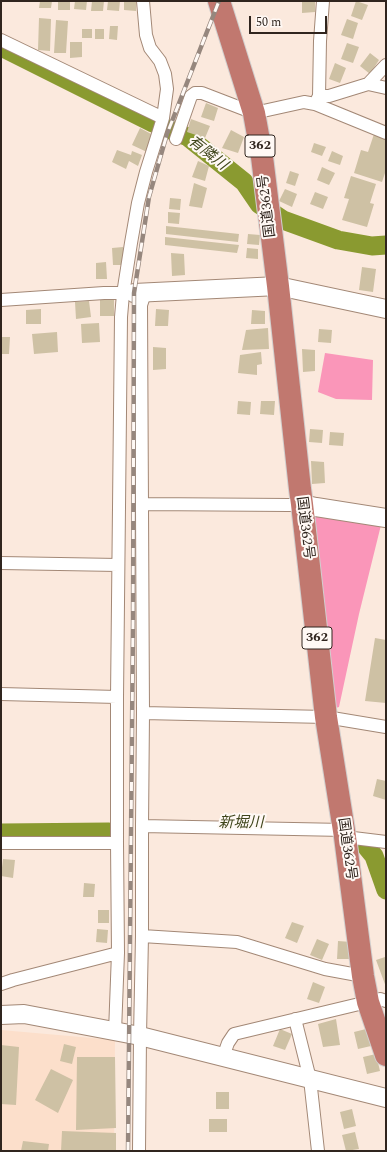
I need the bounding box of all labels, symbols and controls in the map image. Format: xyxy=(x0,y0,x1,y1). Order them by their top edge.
scale bar xyxy=(251,8,329,34)
text: 50 m xyxy=(256,13,281,32)
water label: 有隣川 xyxy=(184,133,230,175)
road number: 362 xyxy=(245,135,275,157)
street label: 国道362号 xyxy=(256,174,280,238)
street label: 国道362号 xyxy=(292,496,316,560)
road number: 362 xyxy=(302,627,332,649)
water label: 新堀川 xyxy=(219,815,263,833)
street label: 国道362号 xyxy=(333,817,359,881)

